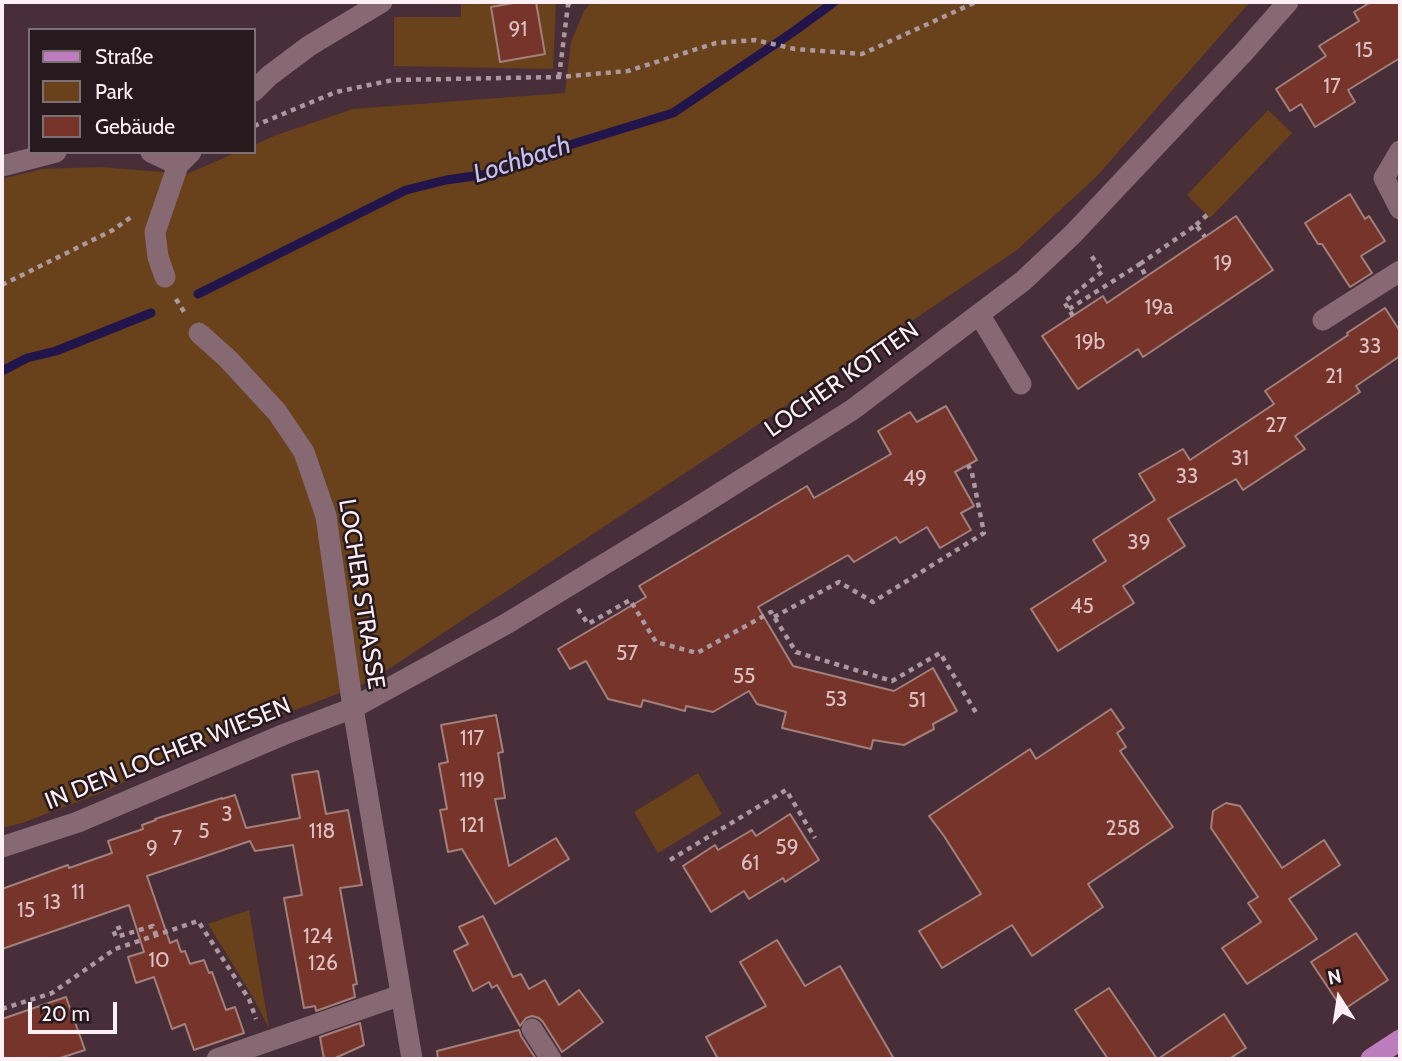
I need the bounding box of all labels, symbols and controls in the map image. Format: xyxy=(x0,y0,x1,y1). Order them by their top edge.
house number: 91 xyxy=(509,17,527,43)
legend xyxy=(28,28,256,154)
house number: 15 xyxy=(1355,38,1373,64)
text: Straße xyxy=(95,44,153,69)
house number: 17 xyxy=(1323,74,1341,100)
text: Park xyxy=(95,79,133,104)
text: Gebäude xyxy=(95,114,175,139)
water label: Lochbach xyxy=(469,130,575,190)
house number: 19 xyxy=(1214,251,1232,277)
house number: 19a xyxy=(1145,295,1173,321)
street label: LOCHER KOTTEN xyxy=(759,316,925,444)
house number: 19b xyxy=(1075,330,1105,356)
house number: 33 xyxy=(1359,334,1381,360)
house number: 21 xyxy=(1325,364,1343,390)
house number: 27 xyxy=(1265,413,1287,439)
house number: 31 xyxy=(1231,446,1249,472)
house number: 33 xyxy=(1176,464,1198,490)
house number: 49 xyxy=(903,466,927,492)
street label: LOCHER STRASSE xyxy=(332,497,390,691)
house number: 39 xyxy=(1127,530,1151,556)
house number: 45 xyxy=(1070,594,1094,620)
house number: 57 xyxy=(616,641,638,667)
house number: 55 xyxy=(733,664,755,690)
house number: 53 xyxy=(825,687,847,713)
house number: 51 xyxy=(908,688,926,714)
street label: IN DEN LOCHER WIESEN xyxy=(41,691,295,817)
house number: 117 xyxy=(460,726,484,752)
house number: 119 xyxy=(459,768,485,794)
house number: 3 xyxy=(221,802,233,828)
house number: 121 xyxy=(460,813,484,839)
house number: 258 xyxy=(1105,816,1141,842)
house number: 5 xyxy=(198,819,210,845)
house number: 118 xyxy=(309,819,335,845)
house number: 7 xyxy=(172,826,182,852)
house number: 59 xyxy=(775,835,799,861)
house number: 9 xyxy=(146,836,158,862)
house number: 61 xyxy=(741,851,759,877)
house number: 11 xyxy=(71,880,85,906)
house number: 13 xyxy=(43,890,61,916)
house number: 15 xyxy=(17,898,35,924)
house number: 124 xyxy=(303,924,333,950)
house number: 10 xyxy=(148,948,170,974)
house number: 126 xyxy=(308,951,338,977)
north arrow xyxy=(1304,963,1374,1033)
text: N xyxy=(1326,964,1343,990)
scale bar xyxy=(32,988,121,1032)
text: 20 m xyxy=(41,1001,90,1026)

